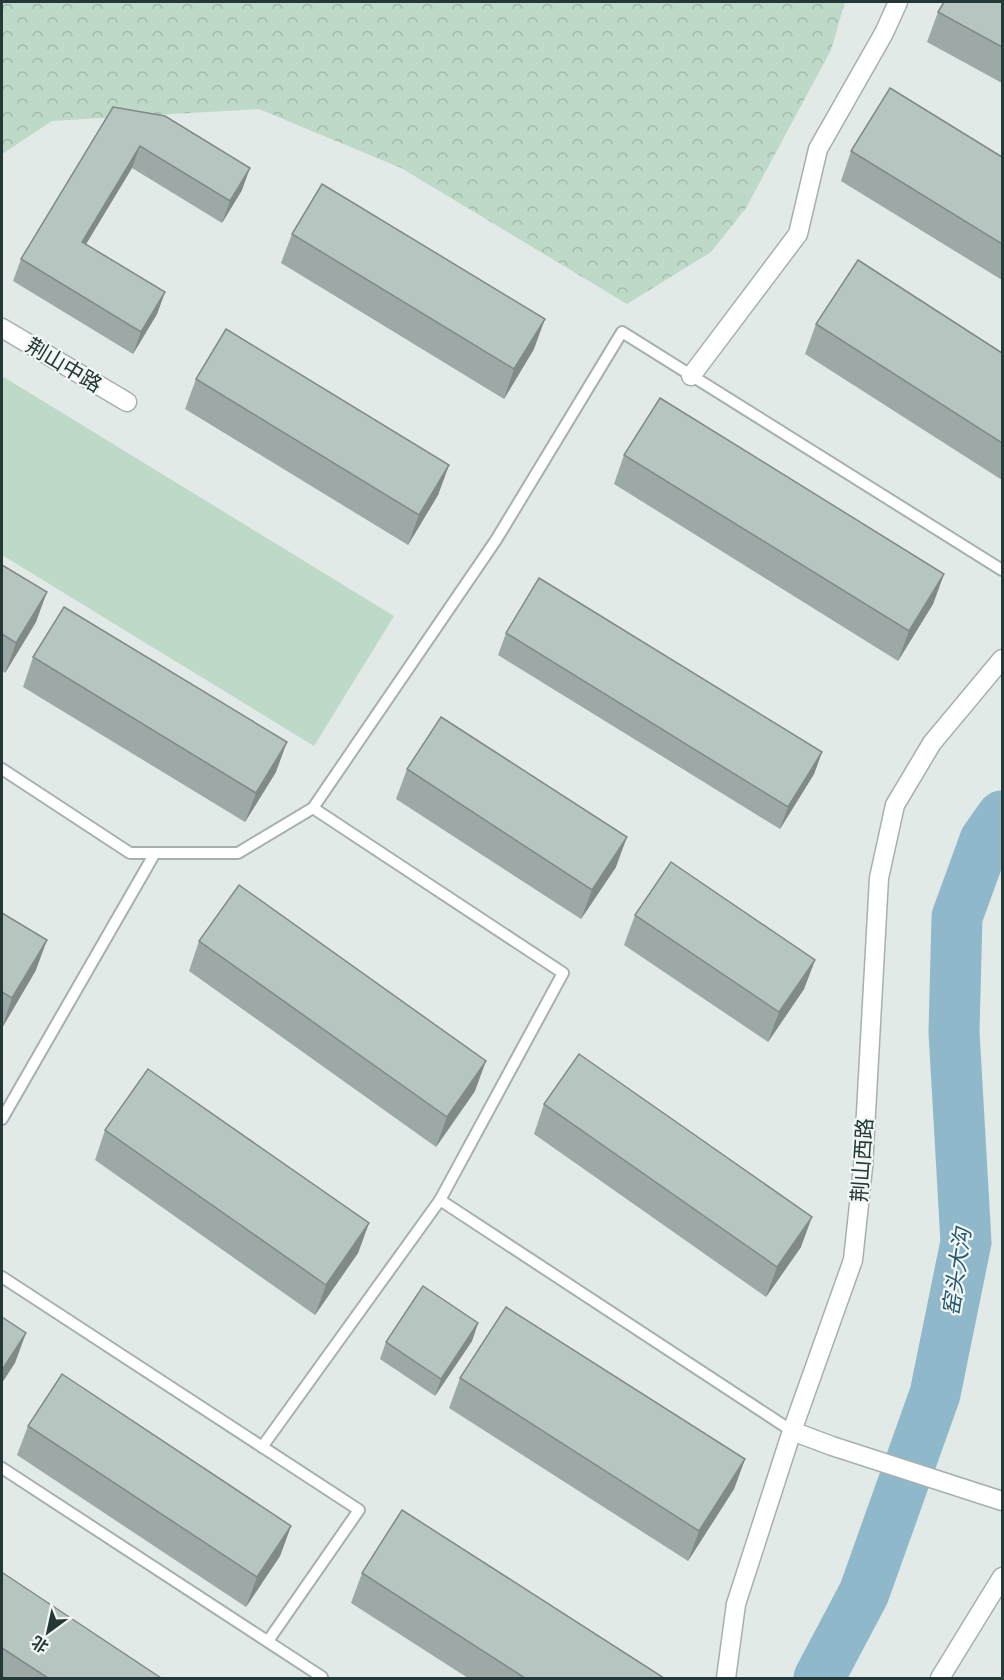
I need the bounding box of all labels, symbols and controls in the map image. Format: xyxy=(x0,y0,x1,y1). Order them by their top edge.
street label: 荆山中路 xyxy=(22,333,106,397)
street label: 荆山西路 xyxy=(847,1117,877,1203)
water label: 窑头大沟 xyxy=(938,1225,977,1317)
north arrow xyxy=(18,1602,78,1662)
text: 北 xyxy=(28,1632,52,1656)

